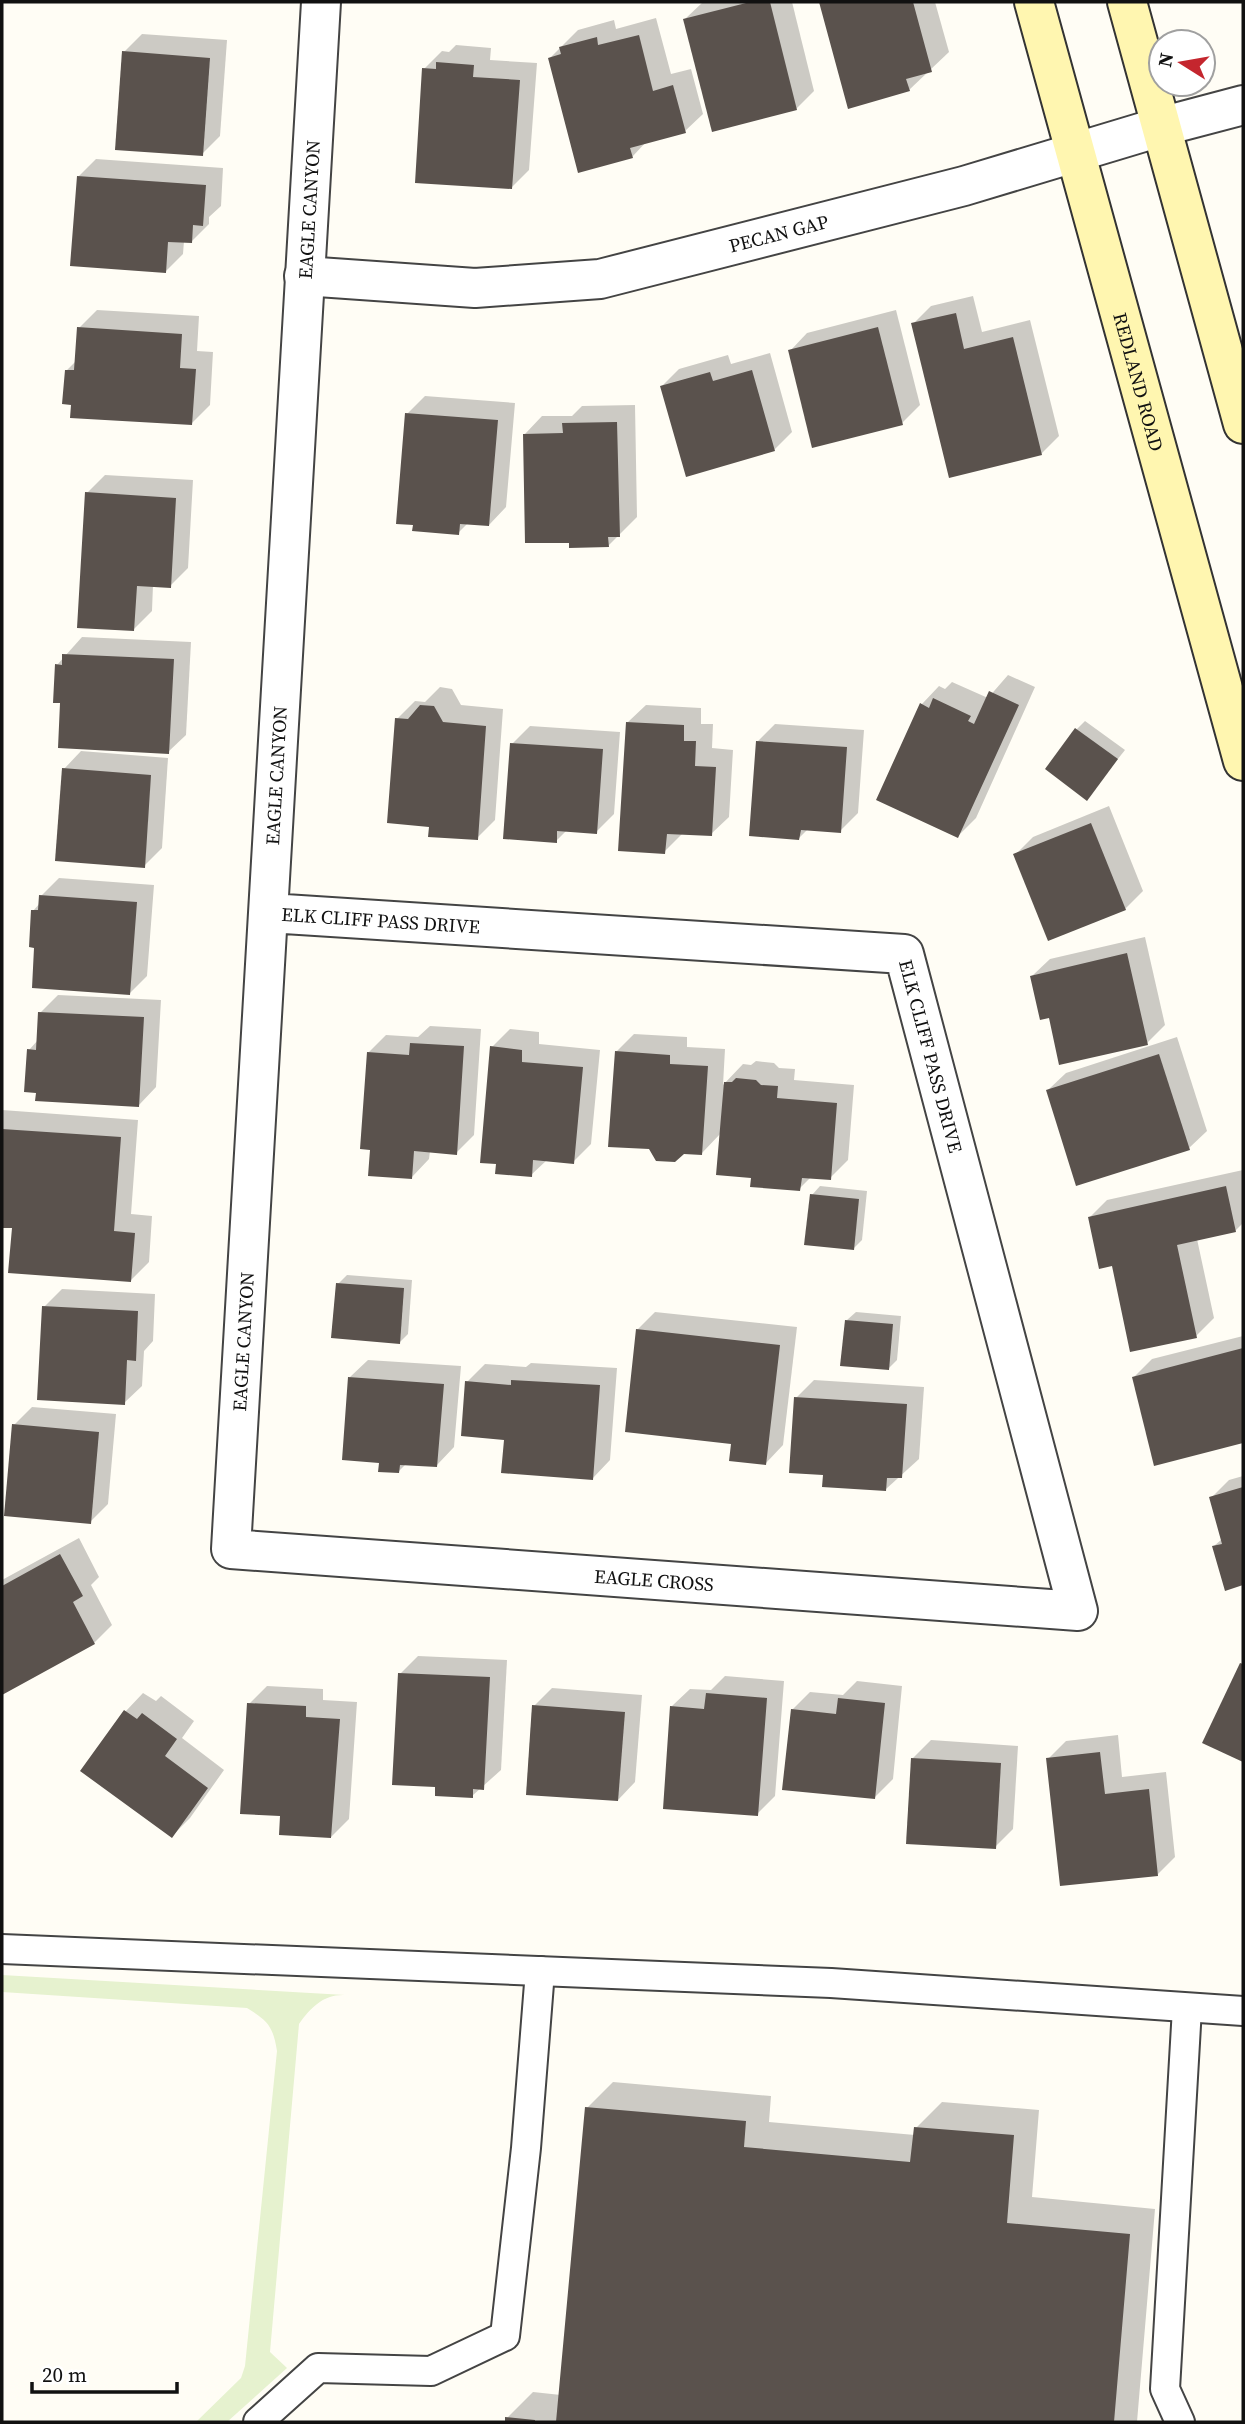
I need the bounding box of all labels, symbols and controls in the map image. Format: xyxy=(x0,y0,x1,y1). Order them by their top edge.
north arrow xyxy=(1147,28,1217,98)
text: N xyxy=(1151,50,1179,69)
street label: EAGLE CANYON xyxy=(292,139,326,280)
street label: PECAN GAP xyxy=(726,208,831,259)
street label: REDLAND ROAD xyxy=(1107,310,1170,454)
street label: EAGLE CANYON xyxy=(259,705,293,846)
street label: ELK CLIFF PASS DRIVE xyxy=(281,901,481,940)
street label: ELK CLIFF PASS DRIVE xyxy=(893,957,969,1156)
street label: EAGLE CANYON xyxy=(226,1271,260,1412)
street label: EAGLE CROSS xyxy=(593,1563,715,1597)
scale bar xyxy=(32,2350,177,2394)
text: 20 m xyxy=(42,2360,87,2389)

